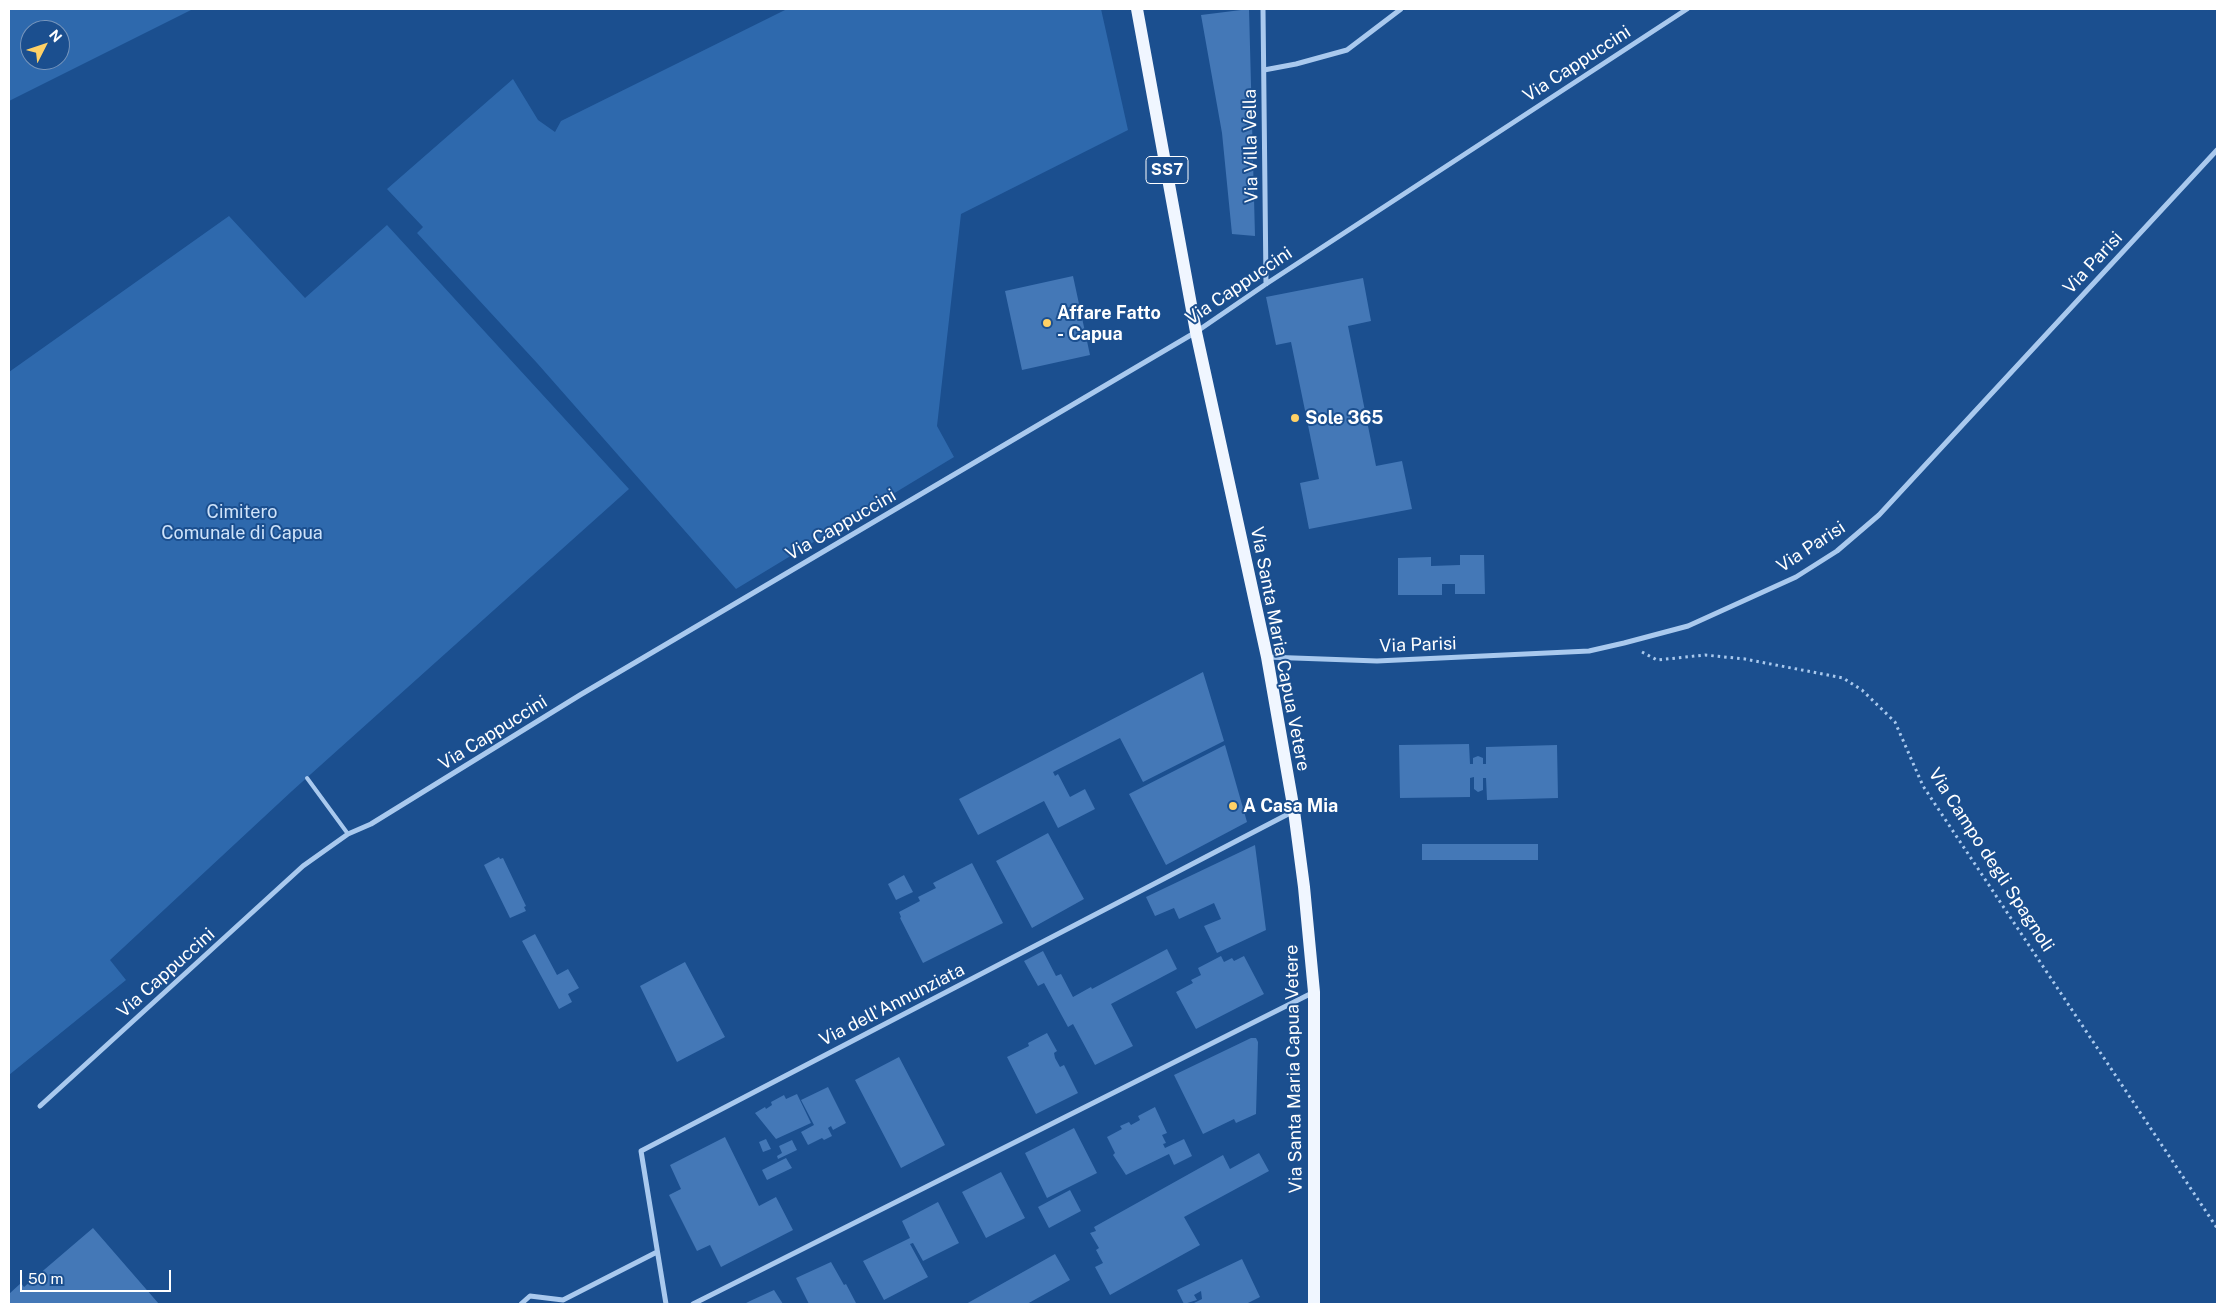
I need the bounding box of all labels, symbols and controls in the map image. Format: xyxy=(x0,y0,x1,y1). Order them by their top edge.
north arrow xyxy=(20,20,70,70)
street label: Via Cappuccini xyxy=(1519,21,1635,107)
text: N xyxy=(46,26,65,45)
street label: Via Villa Vella xyxy=(1239,89,1263,203)
road number: SS7 xyxy=(1146,156,1188,184)
street label: Via Parisi xyxy=(2059,227,2127,299)
street label: Via Cappuccini xyxy=(1182,242,1296,330)
place label: Affare Fatto - Capua xyxy=(1057,302,1161,344)
marker: Affare Fatto - Capua xyxy=(1041,317,1053,329)
place label: Sole 365 xyxy=(1305,407,1383,429)
marker: Sole 365 xyxy=(1289,412,1301,424)
street label: Via Cappuccini xyxy=(782,485,900,565)
park label: Cimitero Comunale di Capua xyxy=(161,501,323,544)
street label: Via Parisi xyxy=(1773,517,1849,577)
street label: Via Santa Maria Capua Vetere xyxy=(1246,525,1314,773)
street label: Via Parisi xyxy=(1379,633,1457,657)
street label: Via Cappuccini xyxy=(435,691,551,775)
street label: Via Campo degli Spagnoli xyxy=(1924,764,2058,956)
place label: A Casa Mia xyxy=(1243,795,1338,817)
marker: A Casa Mia xyxy=(1227,800,1239,812)
street label: Via Cappuccini xyxy=(113,924,219,1022)
street label: Via Santa Maria Capua Vetere xyxy=(1281,945,1307,1193)
street label: Via dell'Annunziata xyxy=(816,959,968,1051)
scale bar xyxy=(22,1260,174,1292)
text: 50 m xyxy=(28,1270,63,1287)

